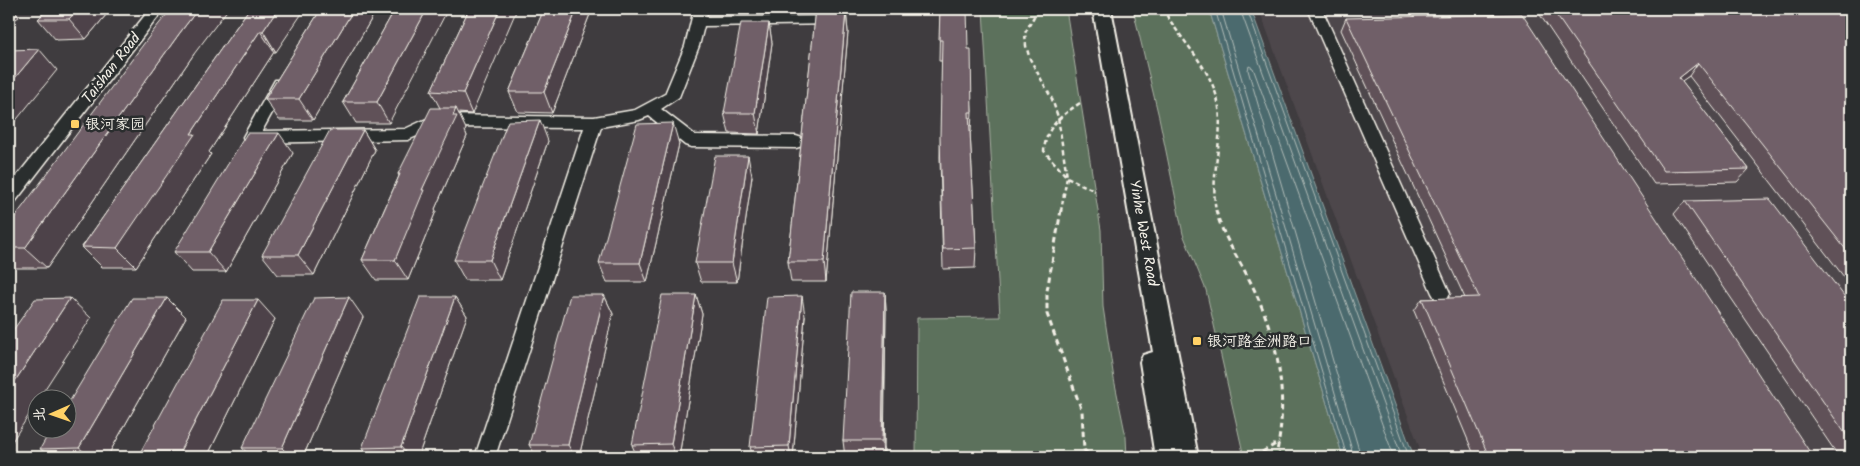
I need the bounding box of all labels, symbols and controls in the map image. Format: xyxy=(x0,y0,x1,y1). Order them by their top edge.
street label: Taishan Road xyxy=(76,28,147,109)
place label: 银河家园 xyxy=(85,113,145,137)
marker: 银河家园 xyxy=(69,118,81,130)
street label: Yinhe West Road xyxy=(1122,178,1164,289)
place label: 银河路金洲路口 xyxy=(1207,330,1312,354)
marker: 银河路金洲路口 xyxy=(1191,335,1203,347)
north arrow xyxy=(28,388,78,438)
text: 北 xyxy=(29,407,51,422)

